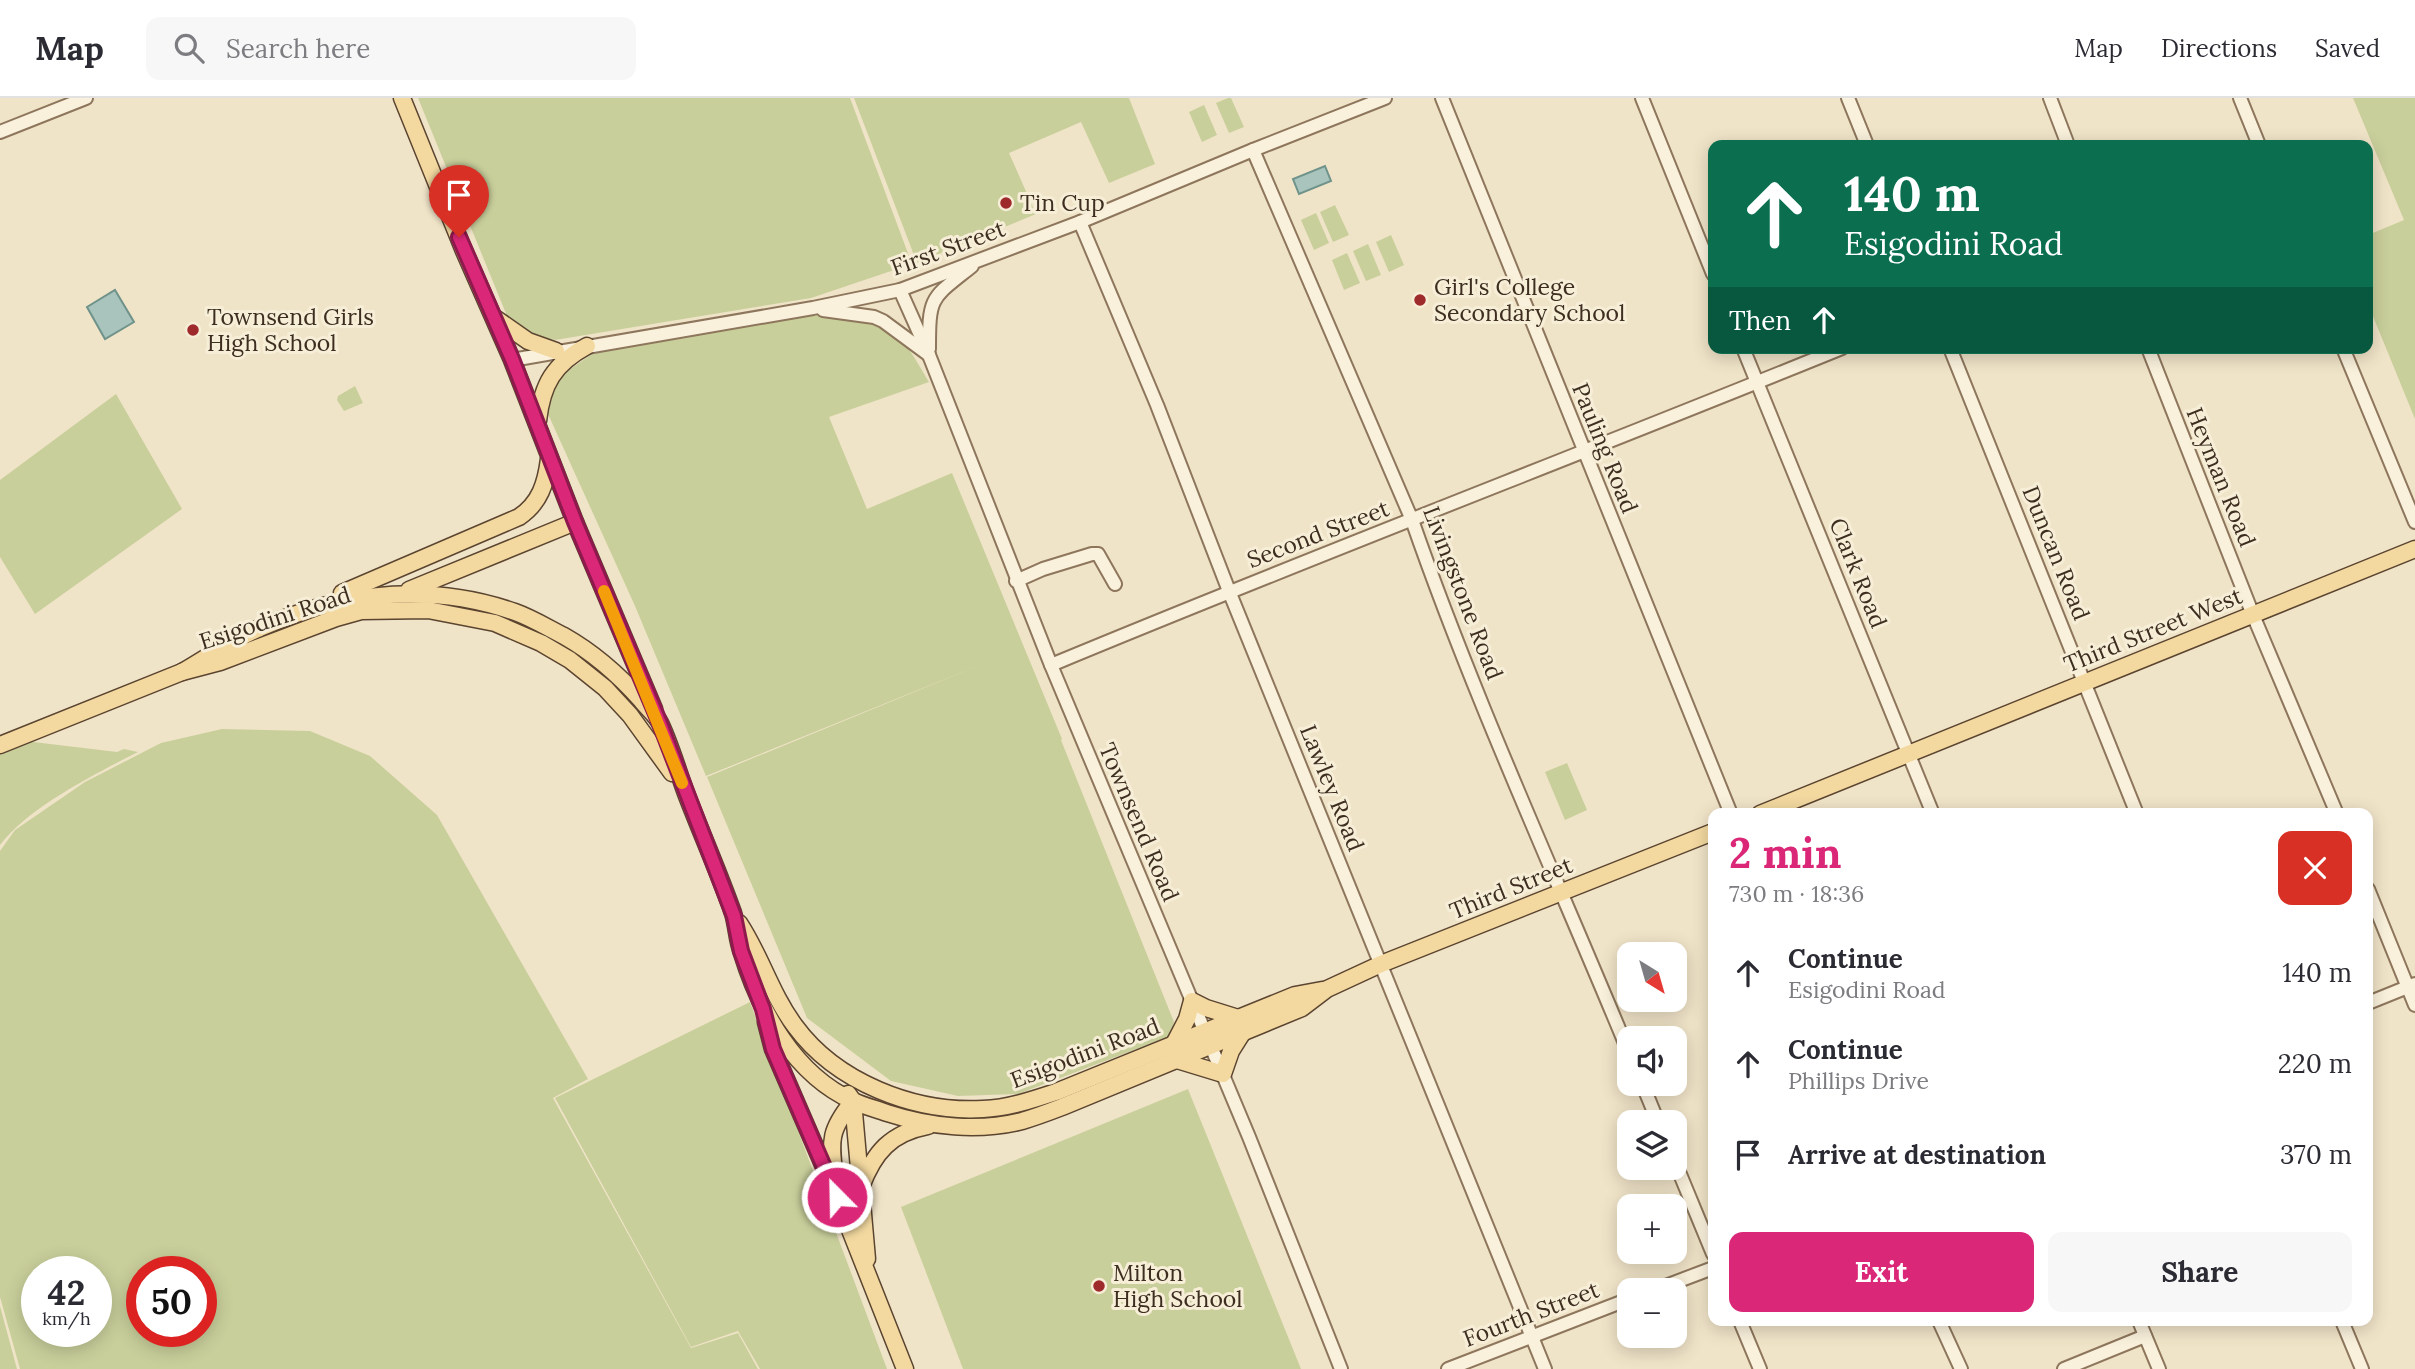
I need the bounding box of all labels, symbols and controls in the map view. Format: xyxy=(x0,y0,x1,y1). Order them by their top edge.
search box xyxy=(146,17,636,80)
text: Map xyxy=(35,27,104,69)
icon: search xyxy=(170,29,208,67)
text: Search here xyxy=(226,32,370,65)
text: Map xyxy=(2074,33,2123,64)
text: Directions xyxy=(2161,33,2277,64)
text: Saved xyxy=(2315,33,2380,64)
text: 140 m xyxy=(1844,162,1980,224)
pin xyxy=(429,165,489,237)
icon: ahead xyxy=(1729,168,1820,259)
icon: arrive xyxy=(440,176,478,214)
place label: Tin Cup xyxy=(1020,188,1105,217)
marker: Tin Cup xyxy=(998,195,1014,211)
street label: First Street xyxy=(887,213,1009,282)
text: Esigodini Road xyxy=(1844,223,2063,264)
place label: Girl's College Secondary School xyxy=(1434,272,1625,327)
marker: Girl's College Secondary School xyxy=(1412,292,1428,308)
icon: ahead xyxy=(1805,301,1843,339)
place label: Townsend Girls High School xyxy=(207,302,374,357)
text: Then xyxy=(1729,304,1791,337)
marker: Townsend Girls High School xyxy=(185,322,201,338)
street label: Pauling Road xyxy=(1566,378,1645,517)
street label: Heyman Road xyxy=(2180,403,2263,551)
street label: Duncan Road xyxy=(2016,481,2097,624)
street label: Second Street xyxy=(1243,493,1393,574)
street label: Livingstone Road xyxy=(1417,502,1510,684)
street label: Clark Road xyxy=(1823,514,1894,632)
street label: Esigodini Road xyxy=(195,579,354,656)
street label: Third Street West xyxy=(2059,581,2246,679)
street label: Lawley Road xyxy=(1294,720,1371,856)
street label: Townsend Road xyxy=(1093,738,1186,906)
text: 2 min xyxy=(1729,826,1842,880)
button: close xyxy=(2278,831,2352,905)
street label: Third Street xyxy=(1445,850,1576,925)
text: 730 m · 18:36 xyxy=(1729,879,1864,908)
north arrow xyxy=(1617,942,1687,1012)
map controls xyxy=(1617,942,1687,1348)
text: Continue xyxy=(1788,942,1903,975)
icon: ahead xyxy=(1729,954,1767,992)
text: 140 m xyxy=(2282,956,2352,989)
text: Esigodini Road xyxy=(1788,975,1946,1004)
street label: Esigodini Road xyxy=(1006,1011,1164,1094)
button: sound xyxy=(1617,1026,1687,1096)
text: Continue xyxy=(1788,1033,1903,1066)
icon: ahead xyxy=(1729,1045,1767,1083)
text: 220 m xyxy=(2278,1047,2352,1080)
text: Phillips Drive xyxy=(1788,1066,1929,1095)
button: layers xyxy=(1617,1110,1687,1180)
icon: arrive xyxy=(1729,1136,1767,1174)
text: Arrive at destination xyxy=(1788,1138,2046,1171)
text: 370 m xyxy=(2280,1138,2352,1171)
position arrow xyxy=(800,1160,874,1234)
button: + xyxy=(1617,1194,1687,1264)
button: Exit xyxy=(1729,1232,2034,1312)
button: Share xyxy=(2048,1232,2352,1312)
speed limit sign: 50 xyxy=(126,1256,217,1347)
place label: Milton High School xyxy=(1113,1258,1243,1313)
text: 42 xyxy=(48,1270,85,1315)
street label: Fourth Street xyxy=(1459,1274,1603,1353)
marker: Milton High School xyxy=(1091,1278,1107,1294)
button: − xyxy=(1617,1278,1687,1348)
text: km/h xyxy=(42,1307,91,1330)

